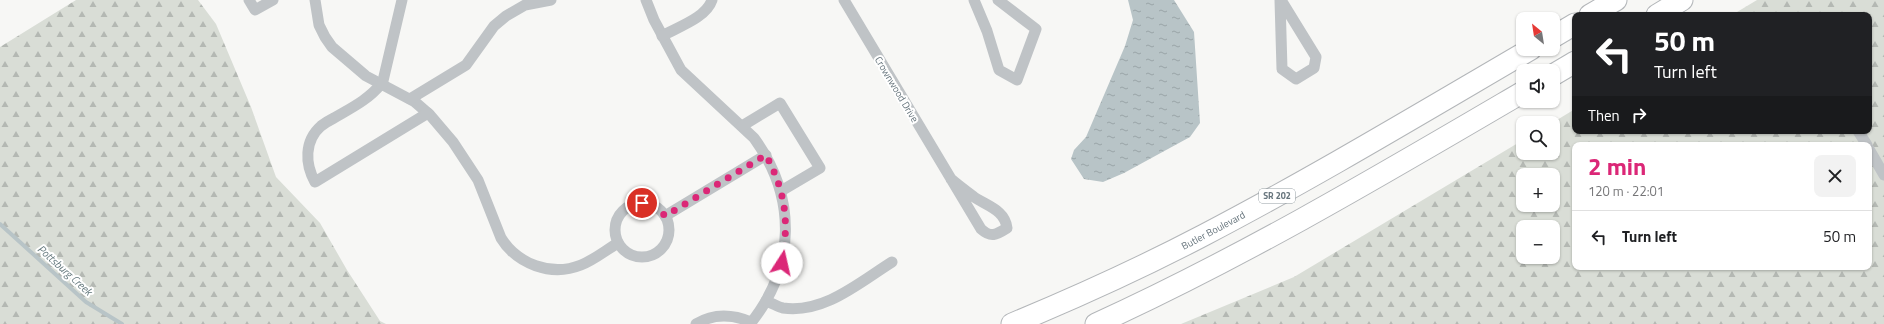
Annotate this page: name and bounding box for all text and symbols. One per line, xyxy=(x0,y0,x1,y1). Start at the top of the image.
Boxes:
north arrow xyxy=(1516,12,1560,56)
map controls xyxy=(1516,12,1560,264)
text: 50 m xyxy=(1654,19,1715,62)
icon: left xyxy=(1588,28,1640,80)
street label: Crownwood Drive xyxy=(871,53,922,125)
text: Turn left xyxy=(1654,58,1717,85)
button: sound xyxy=(1516,64,1560,108)
text: Then xyxy=(1588,104,1620,127)
icon: right xyxy=(1628,104,1650,126)
button: search xyxy=(1516,116,1560,160)
text: 2 min xyxy=(1588,148,1646,184)
button: close xyxy=(1814,155,1856,197)
button: + xyxy=(1516,168,1560,212)
text: 120 m · 22:01 xyxy=(1588,181,1664,201)
pin xyxy=(625,186,659,220)
road number: SR 202 xyxy=(1259,189,1295,203)
icon: arrive xyxy=(631,192,653,214)
street label: Butler Boulevard xyxy=(1179,207,1248,254)
button: − xyxy=(1516,220,1560,264)
text: Turn left xyxy=(1622,225,1677,248)
text: 50 m xyxy=(1823,225,1856,248)
icon: left xyxy=(1588,226,1610,248)
water label: Pottsburg Creek xyxy=(34,241,97,300)
position arrow xyxy=(761,242,803,284)

